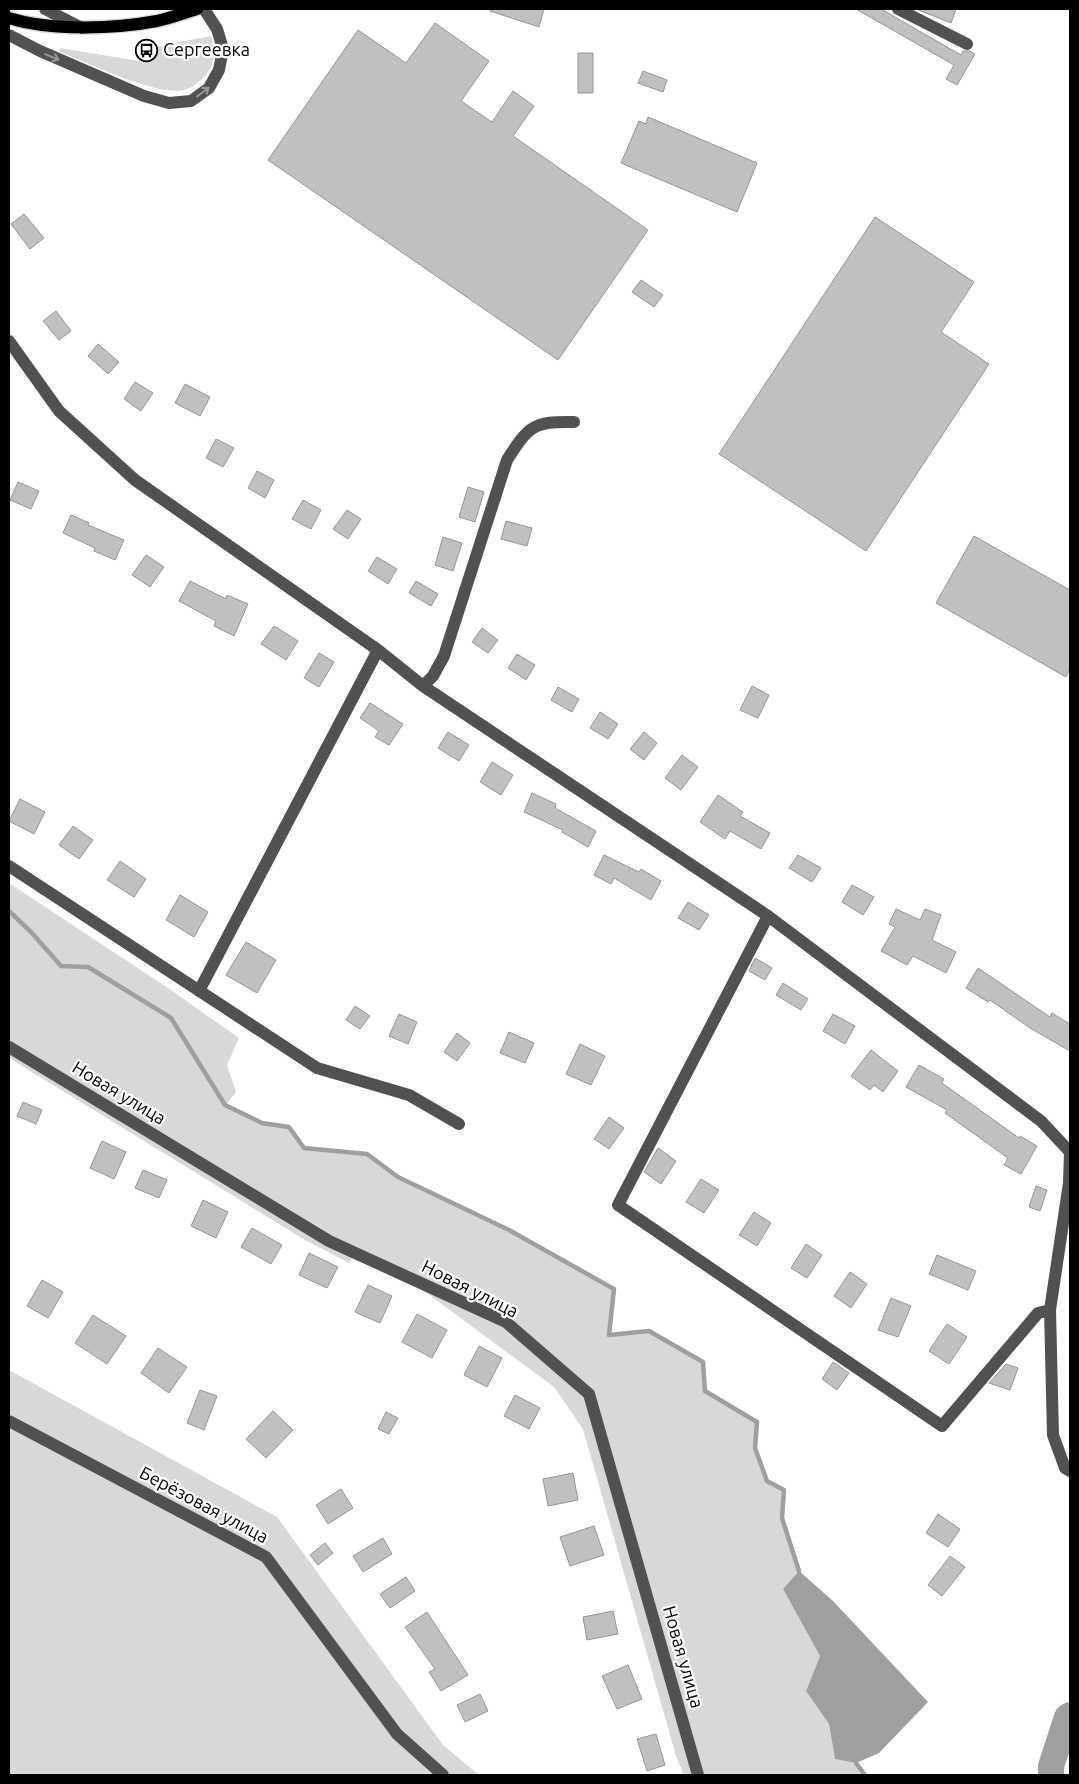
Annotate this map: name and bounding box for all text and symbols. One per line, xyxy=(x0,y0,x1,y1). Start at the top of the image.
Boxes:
bus stop icon: Сергеевка xyxy=(135,38,159,62)
place label: Сергеевка xyxy=(163,39,250,59)
one-way arrow xyxy=(44,52,59,62)
one-way arrow xyxy=(196,87,210,97)
street label: Новая улица xyxy=(69,1056,170,1128)
street label: Новая улица xyxy=(419,1255,522,1321)
street label: Берёзовая улица xyxy=(137,1462,272,1546)
street label: Новая улица xyxy=(660,1603,708,1710)

